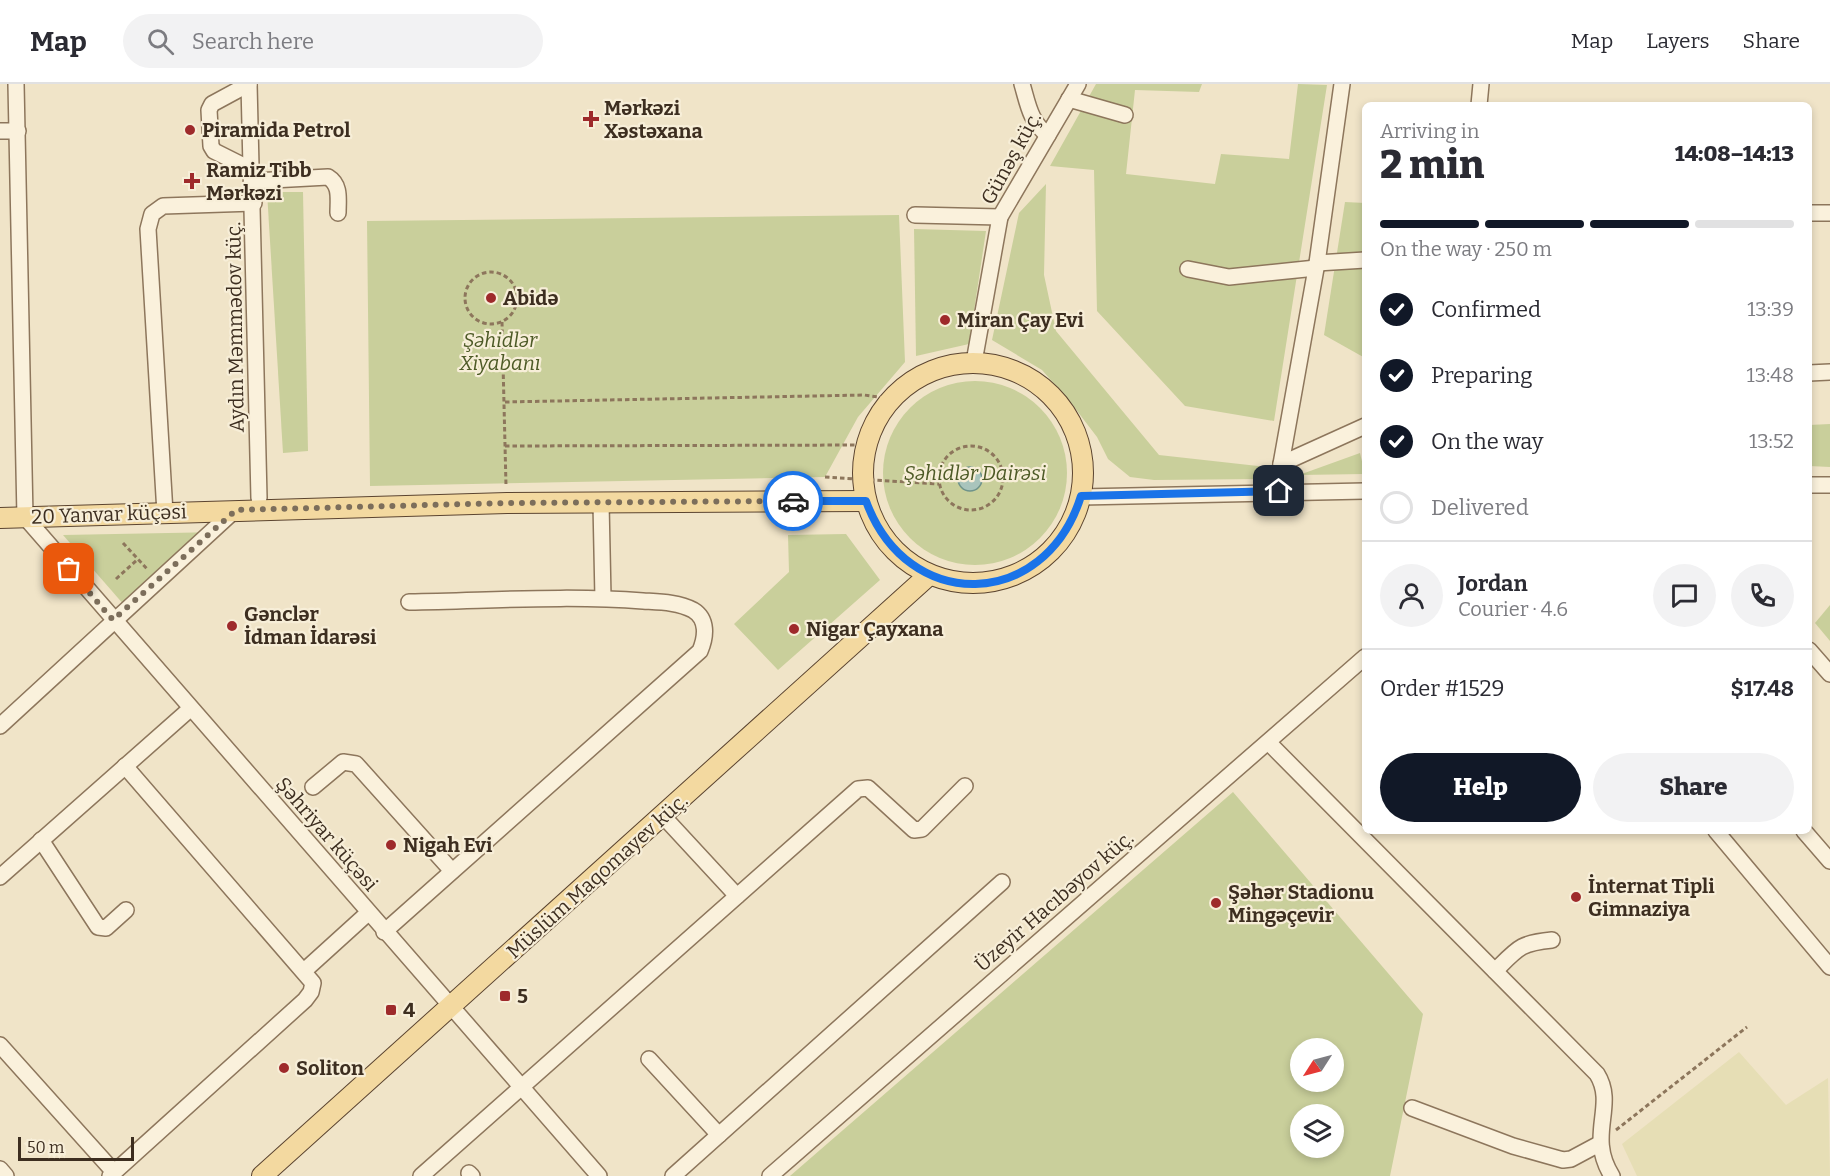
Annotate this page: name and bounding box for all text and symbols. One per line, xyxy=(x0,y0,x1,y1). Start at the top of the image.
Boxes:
search box xyxy=(123,14,543,68)
text: Map xyxy=(30,25,87,58)
icon: search xyxy=(144,25,177,58)
text: Search here xyxy=(192,28,314,55)
text: Map xyxy=(1571,28,1613,54)
text: Layers xyxy=(1646,28,1710,54)
text: Share xyxy=(1743,28,1800,54)
place label: Mərkəzi Xəstəxana xyxy=(604,96,703,143)
street label: Günəş küç. xyxy=(976,107,1046,209)
marker: Mərkəzi Xəstəxana xyxy=(582,110,600,128)
place label: Piramida Petrol xyxy=(202,118,350,142)
text: Arriving in xyxy=(1380,119,1479,143)
marker: Piramida Petrol xyxy=(183,123,197,137)
text: 14:08–14:13 xyxy=(1675,140,1794,167)
text: 2 min xyxy=(1380,142,1484,188)
place label: Ramiz Tibb Mərkəzi xyxy=(206,158,312,205)
marker: Ramiz Tibb Mərkəzi xyxy=(183,172,201,190)
street label: Aydın Məmmədov küç. xyxy=(221,221,249,433)
text: On the way · 250 m xyxy=(1380,237,1552,261)
place label: Abidə xyxy=(503,286,558,310)
marker: Abidə xyxy=(484,291,498,305)
icon: check xyxy=(1380,293,1413,326)
text: Confirmed xyxy=(1431,296,1541,323)
text: 13:39 xyxy=(1747,297,1794,321)
place label: Miran Çay Evi xyxy=(957,308,1084,332)
marker: Miran Çay Evi xyxy=(938,313,952,327)
park label: Şəhidlər Xiyabanı xyxy=(458,328,541,375)
icon: check xyxy=(1380,359,1413,392)
text: Preparing xyxy=(1431,362,1533,389)
text: 13:48 xyxy=(1747,363,1794,387)
icon: check xyxy=(1380,425,1413,458)
text: On the way xyxy=(1431,428,1543,455)
text: 13:52 xyxy=(1749,429,1794,453)
park label: Şəhidlər Dairəsi xyxy=(904,461,1047,485)
pin xyxy=(1253,465,1304,516)
courier xyxy=(763,471,823,531)
icon: home xyxy=(1262,474,1295,507)
icon: car xyxy=(777,485,810,518)
text: Delivered xyxy=(1431,494,1529,521)
street label: 20 Yanvar küçəsi xyxy=(31,499,187,529)
pin xyxy=(43,543,94,594)
icon: bag xyxy=(52,552,85,585)
button: person xyxy=(1380,564,1443,627)
button: chat xyxy=(1653,564,1716,627)
button: phone xyxy=(1731,564,1794,627)
text: Jordan xyxy=(1458,570,1528,597)
text: Courier · 4.6 xyxy=(1458,597,1568,621)
place label: Gənclər İdman İdarəsi xyxy=(244,602,377,649)
place label: Nigar Çayxana xyxy=(806,617,943,641)
marker: Gənclər İdman İdarəsi xyxy=(225,619,239,633)
marker: Nigar Çayxana xyxy=(787,622,801,636)
text: Order #1529 xyxy=(1380,675,1504,702)
text: $17.48 xyxy=(1730,675,1794,702)
button: Help xyxy=(1380,753,1581,822)
button: Share xyxy=(1593,753,1794,822)
street label: Şəhriyar küçəsi xyxy=(271,772,383,896)
street label: Müslüm Maqomayev küç. xyxy=(502,788,692,964)
street label: Üzeyir Hacıbəyov küç. xyxy=(970,826,1138,976)
place label: Nigah Evi xyxy=(403,833,493,857)
marker: Nigah Evi xyxy=(384,838,398,852)
place label: İnternat Tipli Gimnaziya xyxy=(1588,874,1715,921)
place label: Şəhər Stadionu Mingəçevir xyxy=(1228,880,1374,927)
marker: İnternat Tipli Gimnaziya xyxy=(1569,890,1583,904)
marker: Şəhər Stadionu Mingəçevir xyxy=(1209,896,1223,910)
place label: 5 xyxy=(517,984,528,1008)
marker: 5 xyxy=(498,989,512,1003)
place label: 4 xyxy=(403,998,415,1022)
marker: 4 xyxy=(384,1003,398,1017)
north arrow xyxy=(1290,1038,1344,1092)
map controls xyxy=(1290,1038,1344,1158)
place label: Soliton xyxy=(296,1056,364,1080)
marker: Soliton xyxy=(277,1061,291,1075)
button: layers xyxy=(1290,1104,1344,1158)
scale bar xyxy=(18,1134,134,1162)
text: 50 m xyxy=(27,1138,64,1157)

